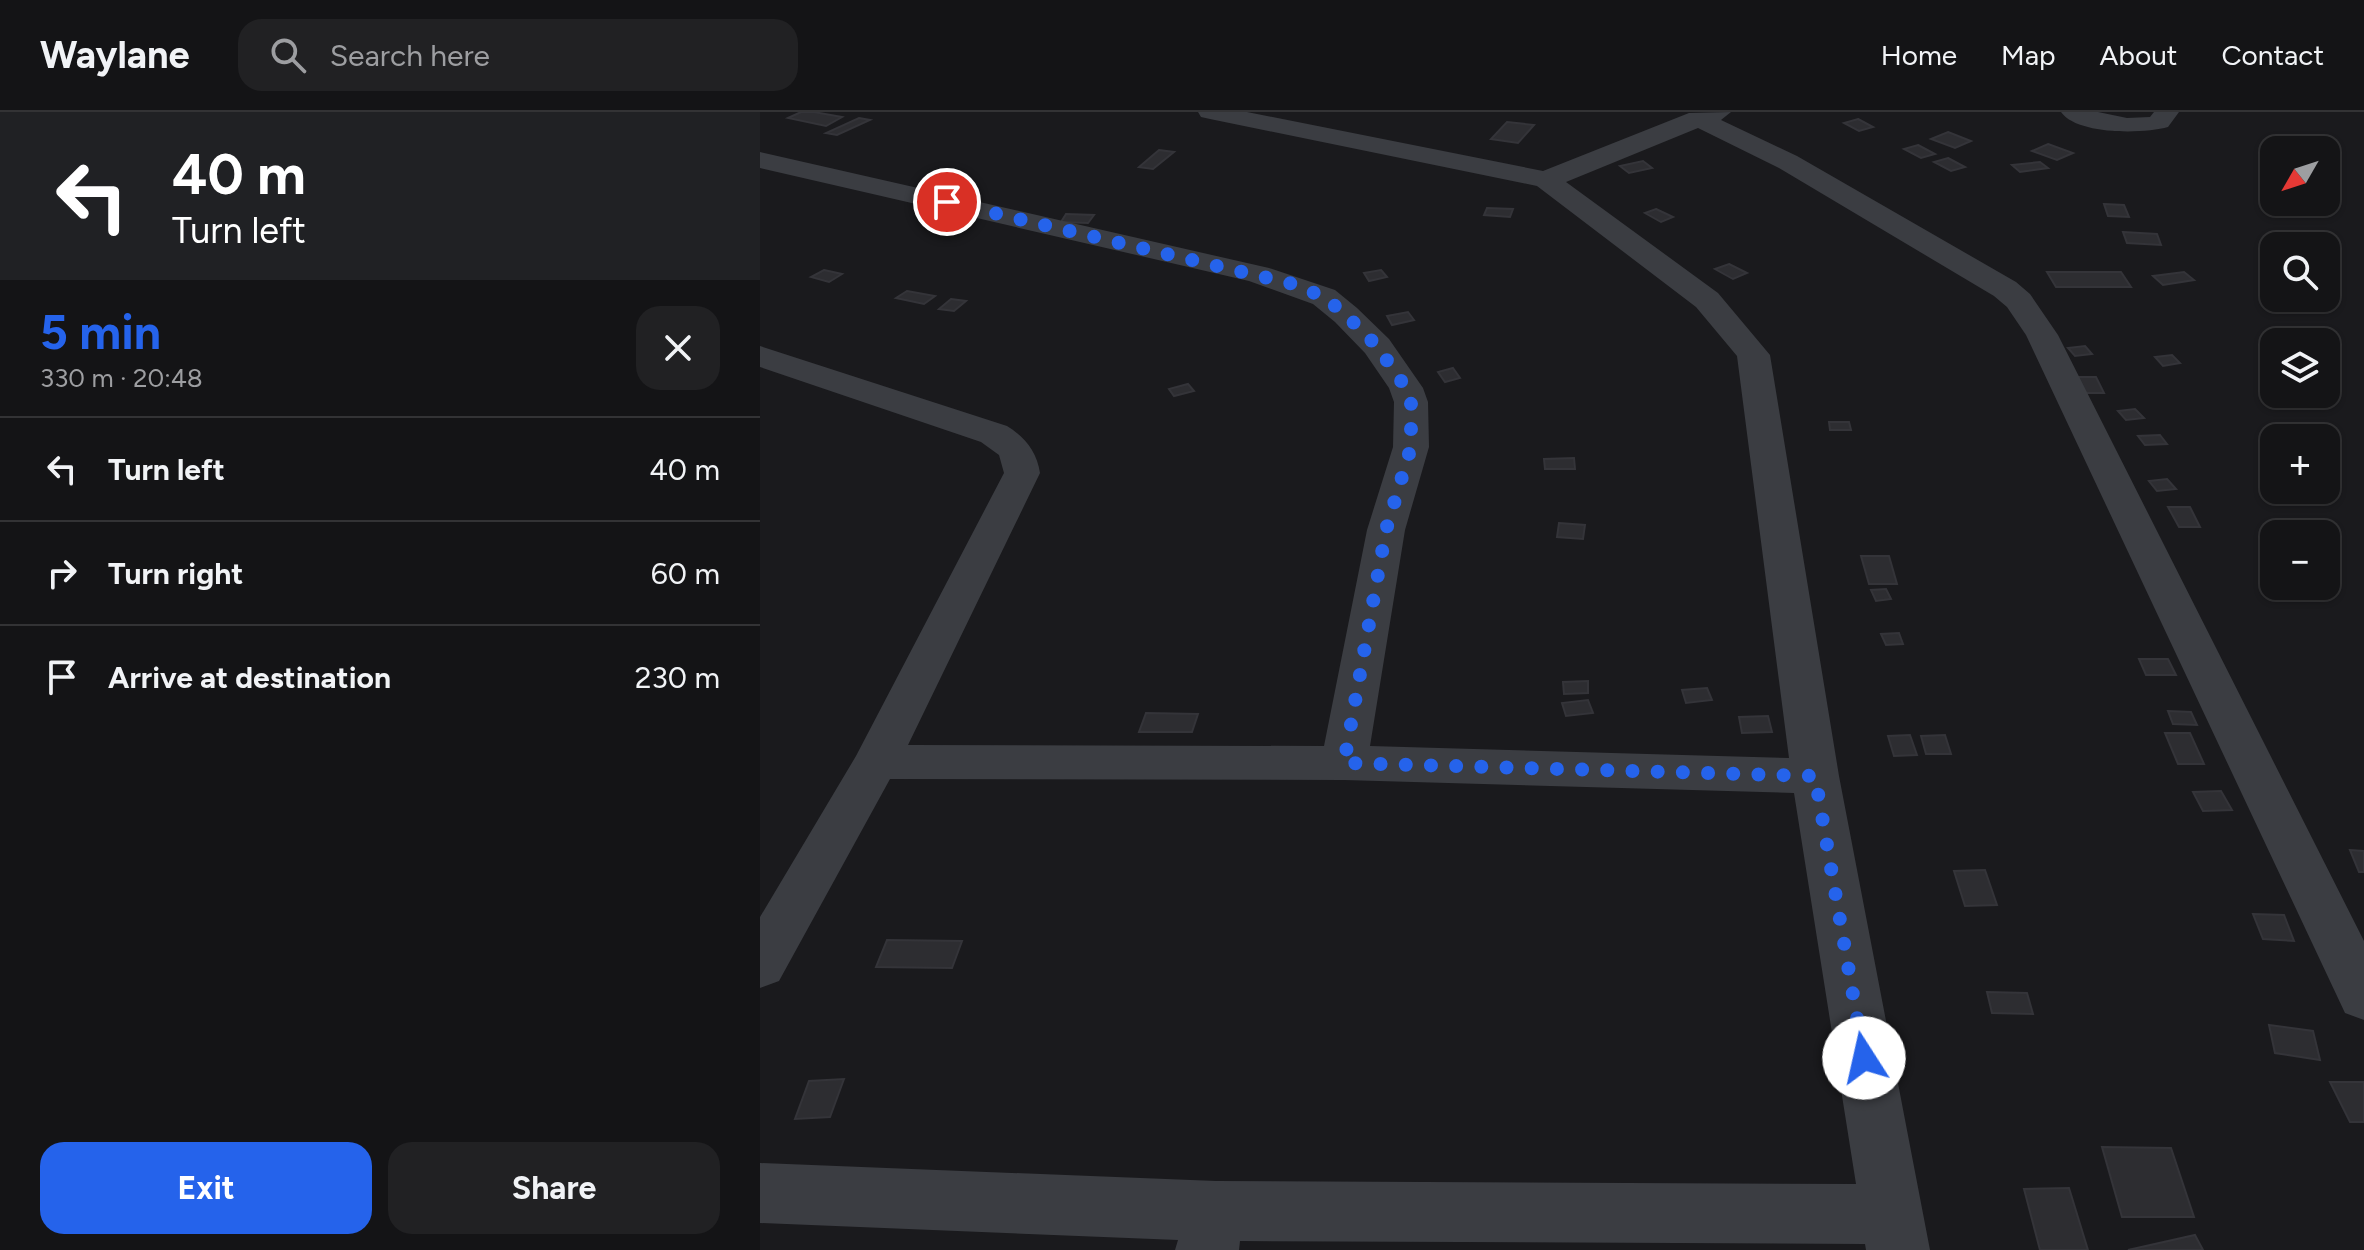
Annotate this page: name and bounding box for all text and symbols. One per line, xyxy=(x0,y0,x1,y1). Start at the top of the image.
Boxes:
search box xyxy=(238,19,798,91)
text: Waylane xyxy=(40,32,190,78)
icon: search xyxy=(266,33,310,77)
text: Search here xyxy=(330,37,490,74)
text: Home xyxy=(1881,38,1957,72)
text: Map xyxy=(2001,38,2056,72)
text: About xyxy=(2100,38,2177,72)
text: Contact xyxy=(2221,38,2324,72)
north arrow xyxy=(2260,136,2340,216)
map controls xyxy=(2260,136,2340,600)
text: 40 m xyxy=(172,141,306,208)
icon: left xyxy=(40,144,144,248)
pin xyxy=(913,168,981,236)
icon: arrive xyxy=(925,180,969,224)
text: Turn left xyxy=(172,209,306,252)
button: search xyxy=(2260,232,2340,312)
text: 5 min xyxy=(40,303,161,361)
button: close xyxy=(636,306,720,390)
button: layers xyxy=(2260,328,2340,408)
text: 330 m · 20:48 xyxy=(40,362,203,394)
button: + xyxy=(2260,424,2340,504)
icon: left xyxy=(40,447,84,491)
text: Turn left xyxy=(108,451,225,488)
text: 40 m xyxy=(649,451,720,488)
button: − xyxy=(2260,520,2340,600)
icon: right xyxy=(40,551,84,595)
text: Turn right xyxy=(108,555,243,592)
text: 60 m xyxy=(651,555,720,592)
icon: arrive xyxy=(40,655,84,699)
text: Arrive at destination xyxy=(108,659,391,696)
text: 230 m xyxy=(635,659,720,696)
position arrow xyxy=(1822,1016,1906,1100)
button: Exit xyxy=(40,1142,372,1234)
button: Share xyxy=(388,1142,720,1234)

